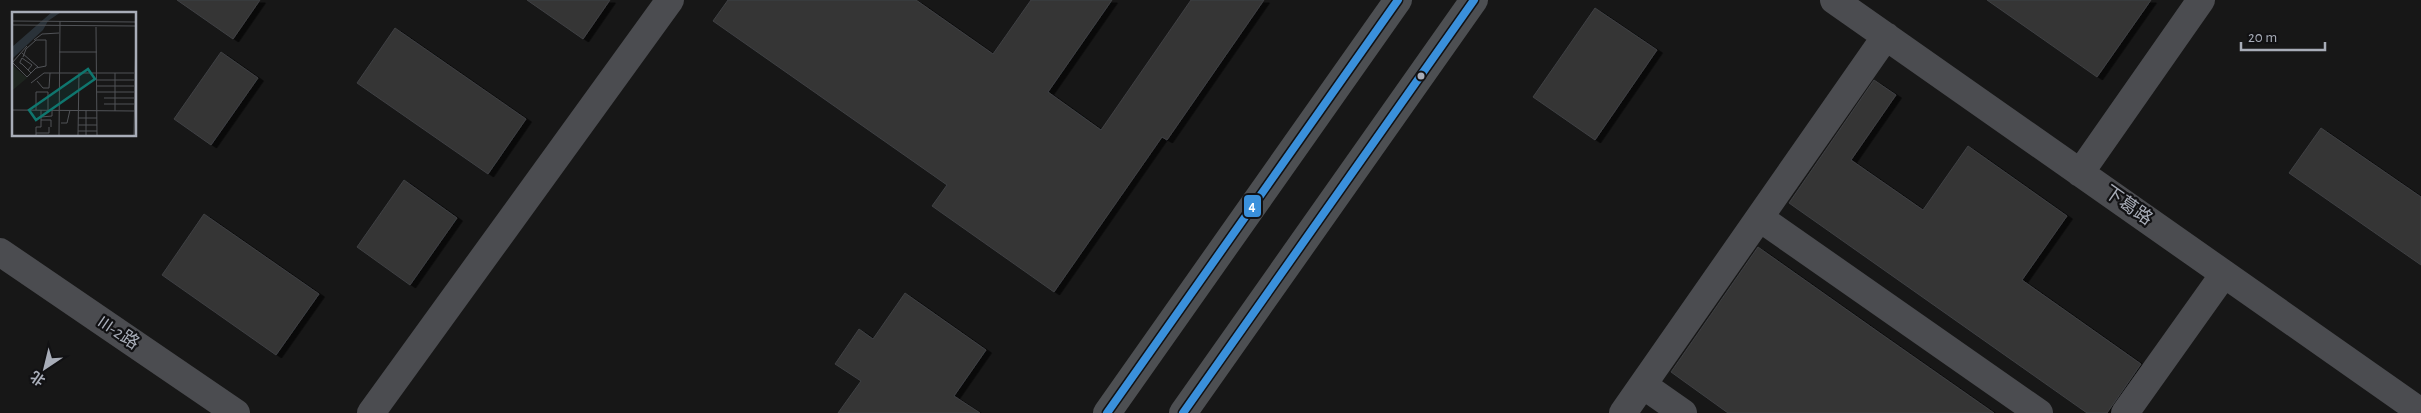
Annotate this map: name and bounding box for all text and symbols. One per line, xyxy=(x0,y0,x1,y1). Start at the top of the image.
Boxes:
inset map xyxy=(12,12,136,136)
scale bar xyxy=(2241,20,2325,52)
text: 20 m xyxy=(2248,30,2277,45)
unlabelled marker xyxy=(1416,71,1426,81)
street label: 下葛路 xyxy=(2101,182,2156,229)
line badge: 4 xyxy=(1243,194,1262,218)
text: 4 xyxy=(1248,200,1256,214)
street label: III-2路 xyxy=(94,311,143,353)
north arrow xyxy=(20,343,70,393)
text: 北 xyxy=(28,368,48,388)

